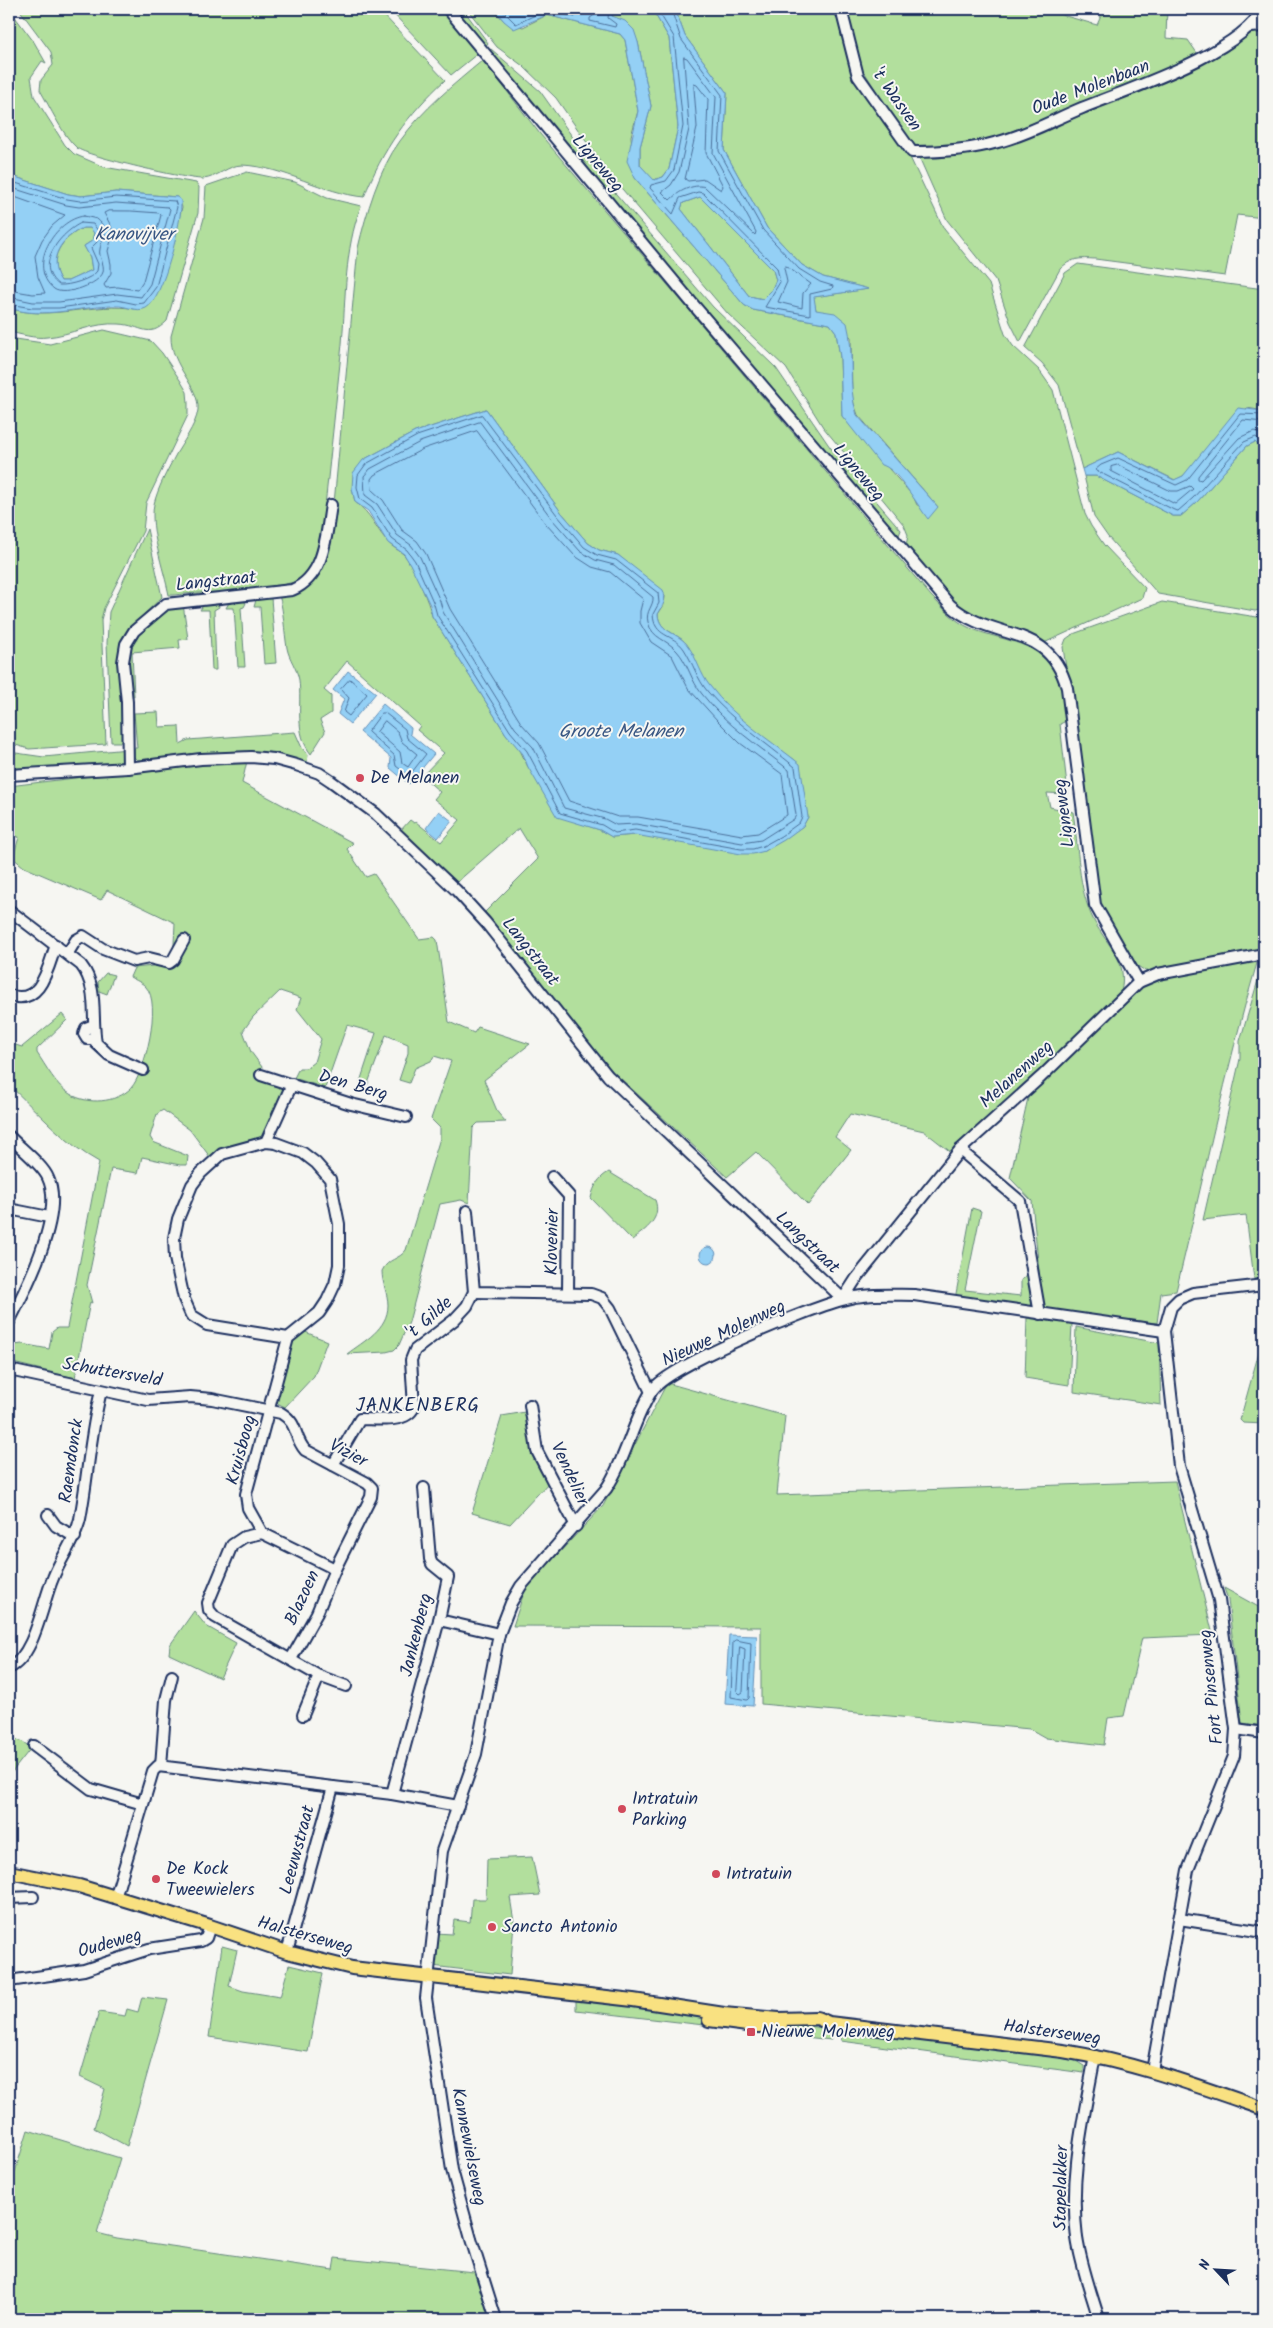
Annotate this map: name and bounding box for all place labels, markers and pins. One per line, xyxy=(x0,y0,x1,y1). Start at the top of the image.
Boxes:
place label: De Melanen xyxy=(370,764,459,793)
marker: De Melanen xyxy=(354,772,366,784)
place label: Intratuin Parking xyxy=(632,1785,698,1835)
marker: Intratuin Parking xyxy=(616,1803,628,1815)
place label: De Kock Tweewielers xyxy=(166,1855,255,1905)
place label: Intratuin xyxy=(726,1860,792,1889)
marker: Intratuin xyxy=(710,1868,722,1880)
marker: De Kock Tweewielers xyxy=(150,1873,162,1885)
place label: Sancto Antonio xyxy=(502,1913,618,1942)
marker: Sancto Antonio xyxy=(486,1921,498,1933)
place label: Nieuwe Molenweg xyxy=(761,2018,895,2047)
marker: Nieuwe Molenweg xyxy=(745,2026,757,2038)

